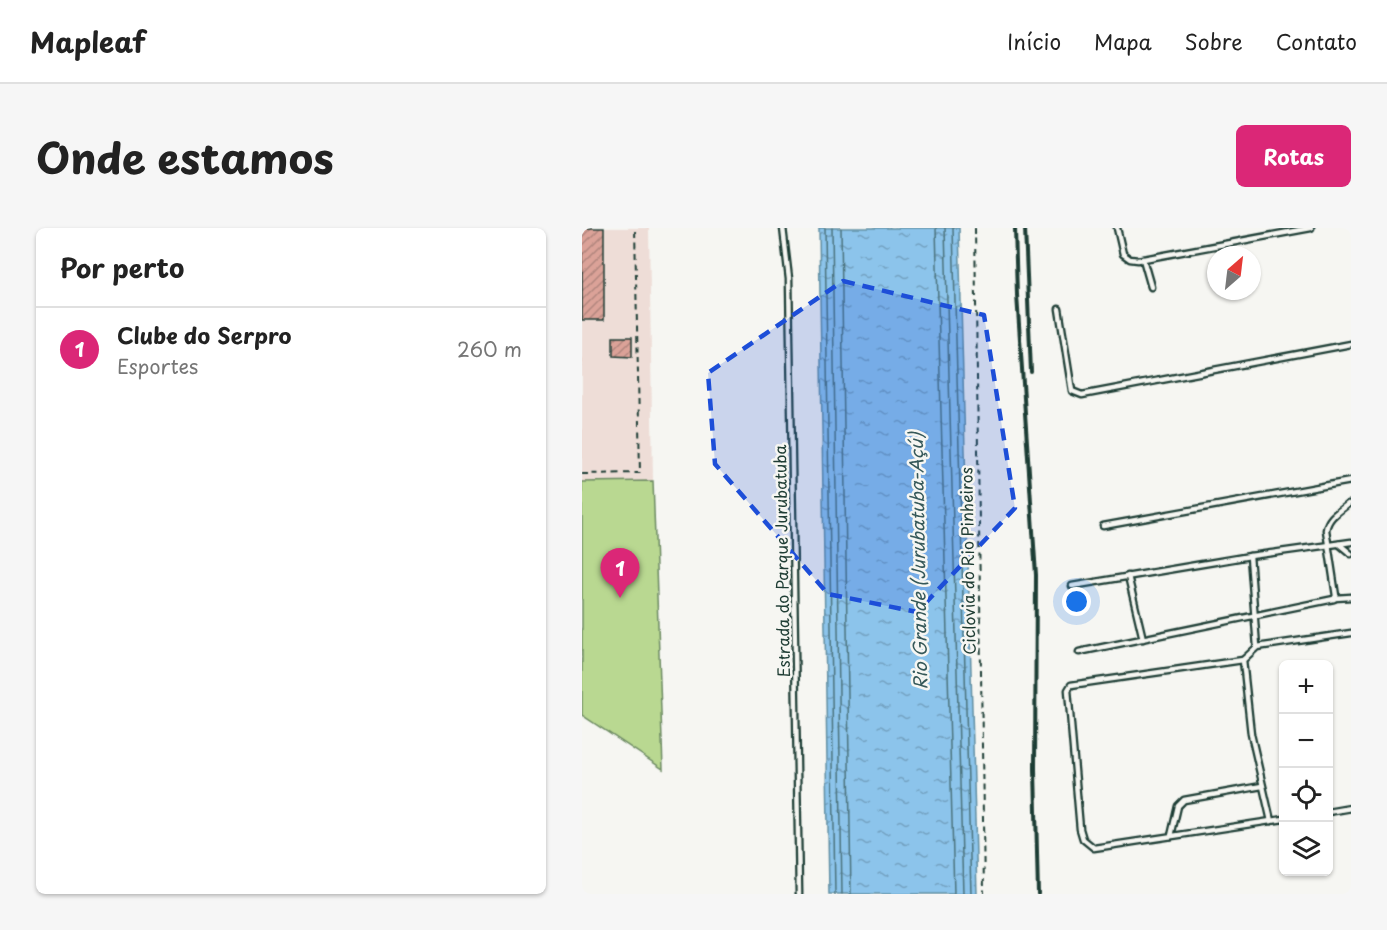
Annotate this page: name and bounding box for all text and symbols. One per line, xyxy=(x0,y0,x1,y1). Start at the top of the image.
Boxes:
text: Mapleaf xyxy=(30,20,146,63)
text: Início xyxy=(1007,25,1061,57)
text: Mapa xyxy=(1094,25,1152,57)
text: Sobre xyxy=(1185,25,1243,57)
text: Contato xyxy=(1276,25,1357,57)
text: Onde estamos xyxy=(36,125,334,188)
button: Rotas xyxy=(1236,125,1351,187)
north arrow xyxy=(1207,246,1261,300)
text: Por perto xyxy=(60,248,184,287)
text: Clube do Serpro xyxy=(117,318,291,351)
text: 1 xyxy=(75,334,84,364)
text: 260 m xyxy=(457,334,522,364)
text: Esportes xyxy=(117,351,198,381)
water label: Rio Grande (Jurubatuba-Açú) xyxy=(902,431,933,690)
street label: Estrada do Parque Jurubatuba xyxy=(767,444,795,678)
street label: Ciclovia do Rio Pinheiros xyxy=(953,467,981,655)
pin: 1 xyxy=(600,548,639,598)
your location xyxy=(1062,587,1091,616)
map controls xyxy=(1279,660,1333,876)
button: + xyxy=(1279,660,1333,714)
button: − xyxy=(1279,714,1333,768)
button: locate xyxy=(1279,768,1333,822)
button: layers xyxy=(1279,822,1333,876)

